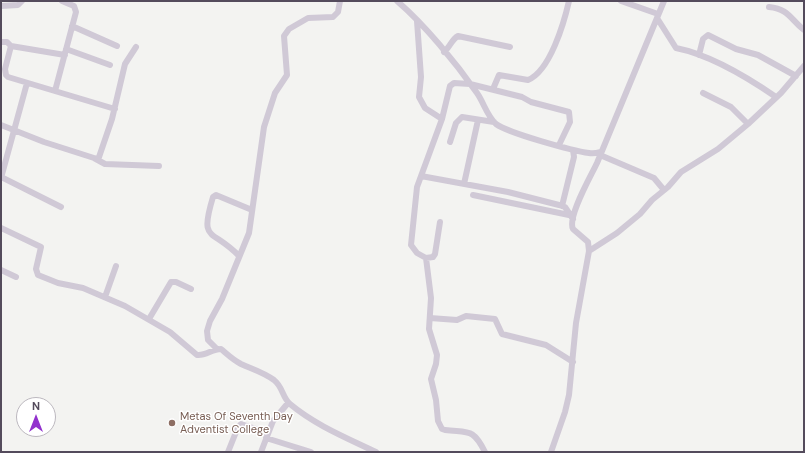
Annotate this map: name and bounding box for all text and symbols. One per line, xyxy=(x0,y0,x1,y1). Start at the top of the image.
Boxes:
north arrow xyxy=(16,397,56,437)
text: N xyxy=(32,399,40,413)
place label: Metas Of Seventh Day Adventist College xyxy=(180,410,293,436)
marker: Metas Of Seventh Day Adventist College xyxy=(167,418,177,428)

